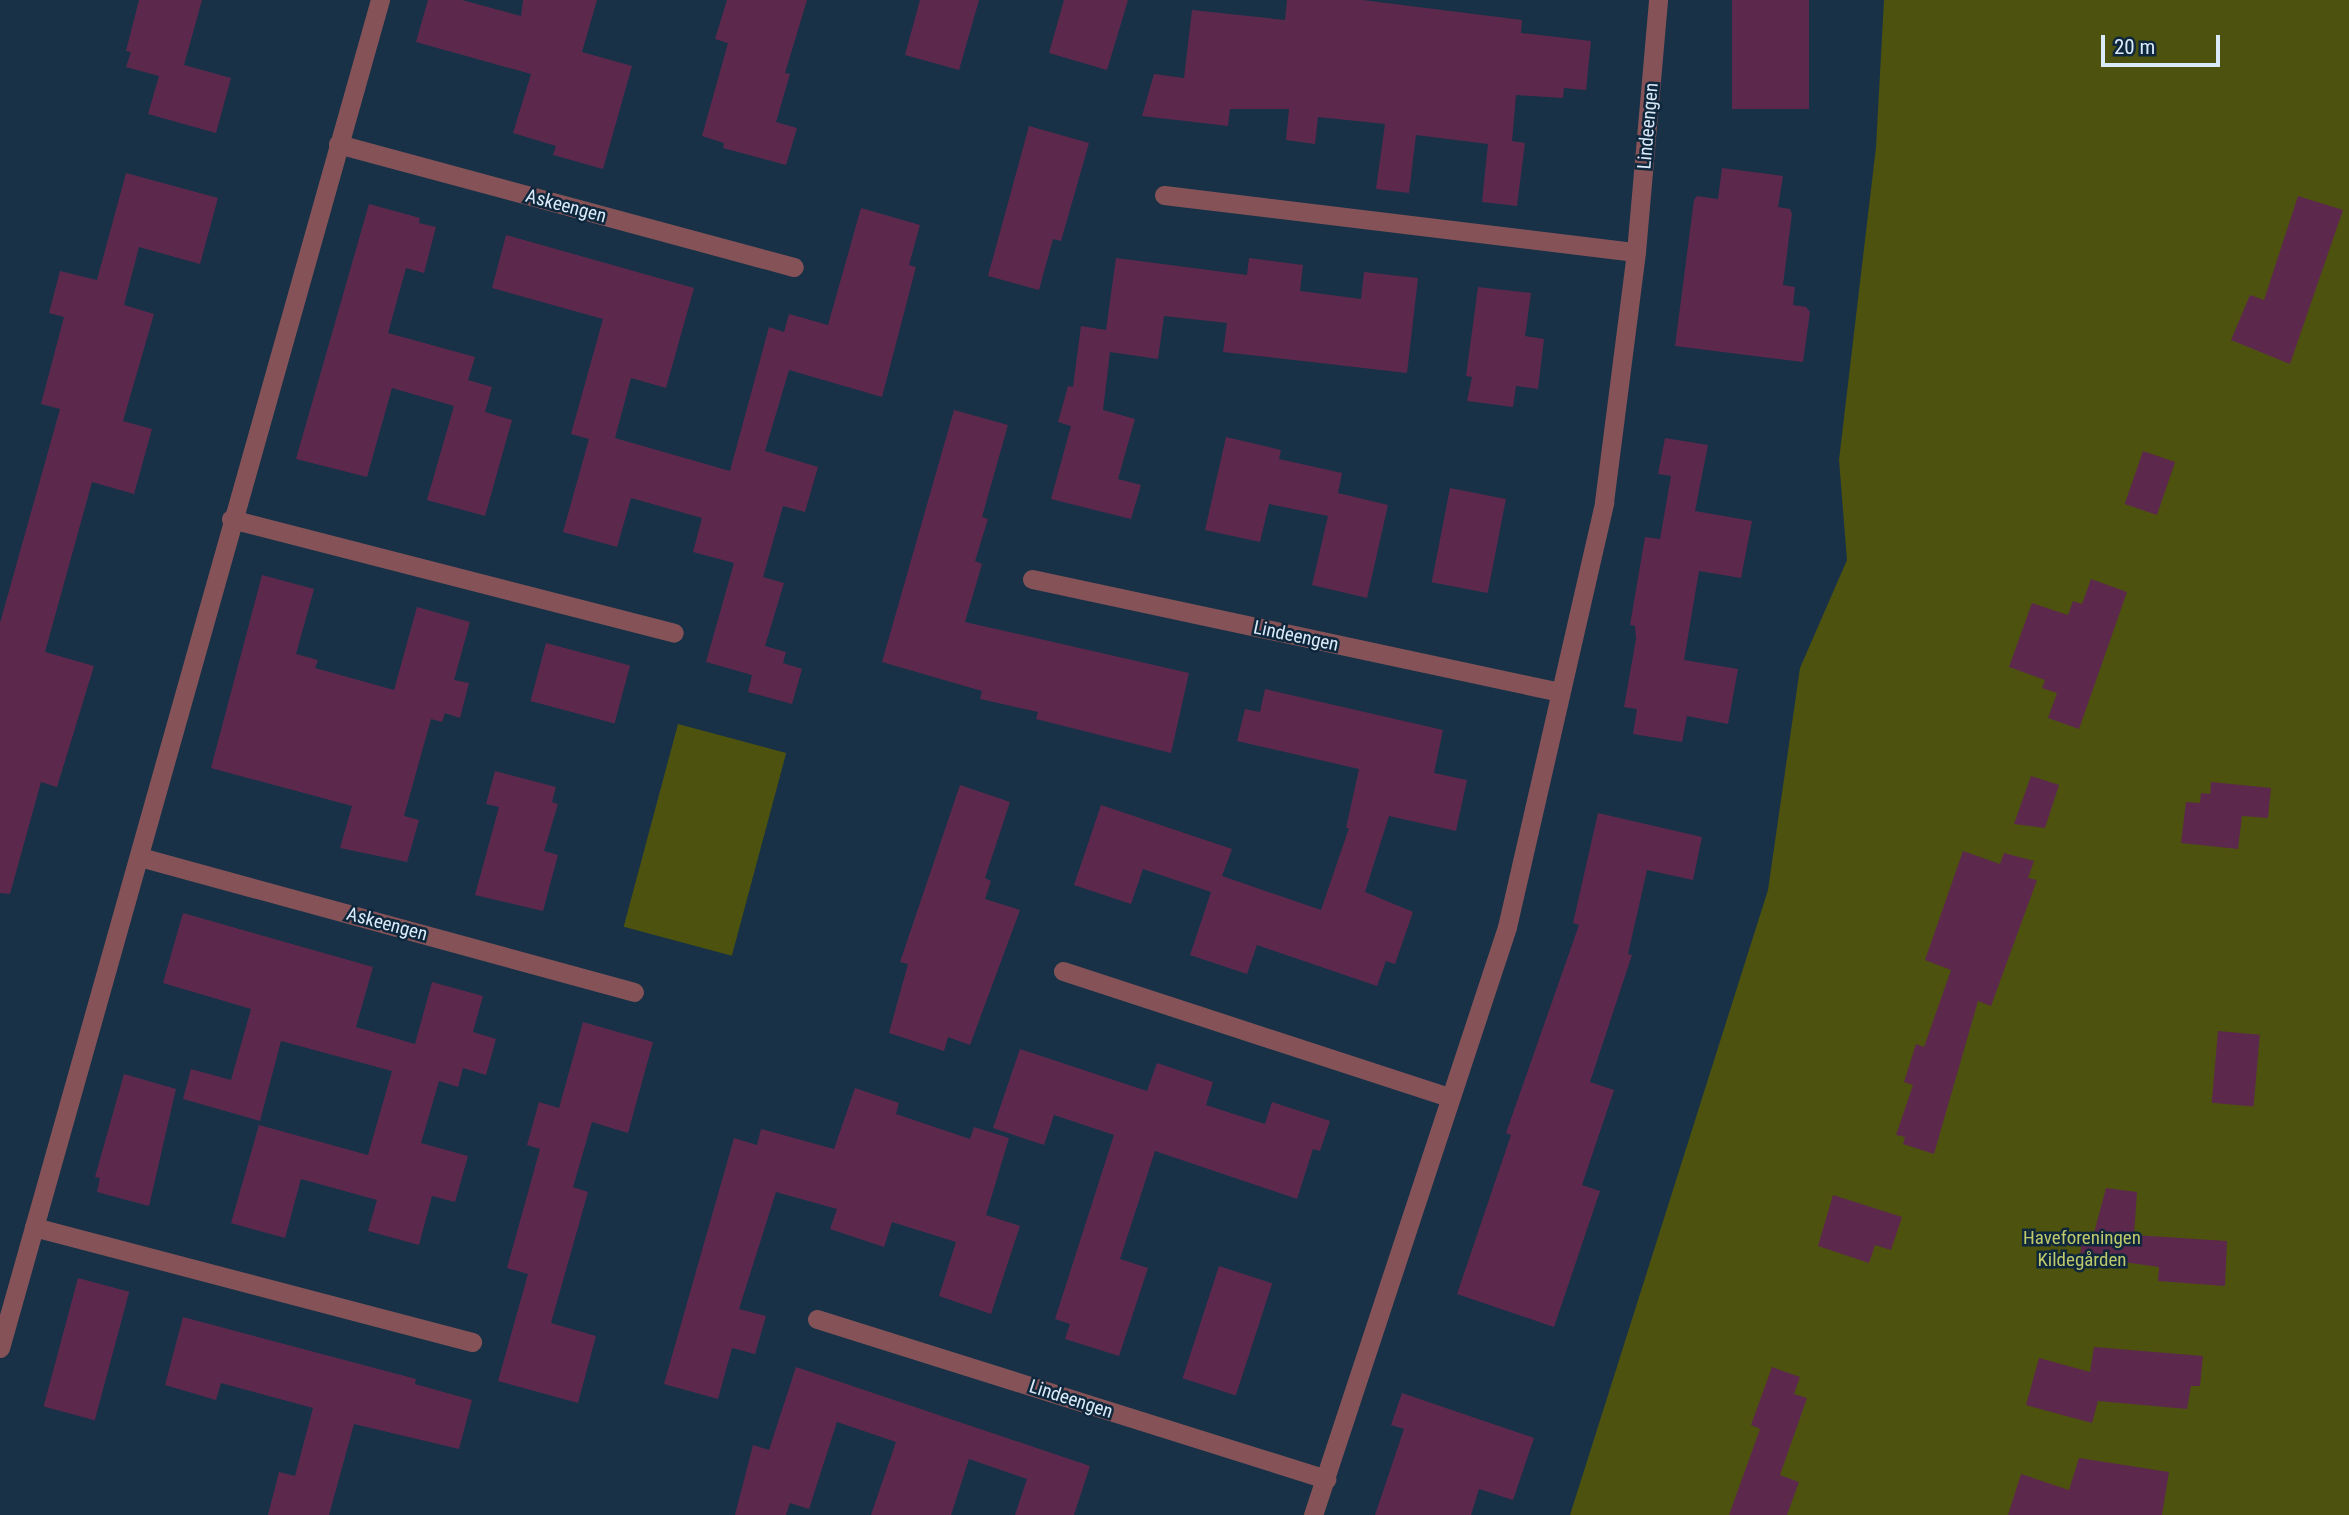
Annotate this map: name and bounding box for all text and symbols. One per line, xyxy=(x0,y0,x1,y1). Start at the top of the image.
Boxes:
scale bar xyxy=(2104,21,2223,65)
text: 20 m xyxy=(2114,35,2155,59)
street label: Lindeengen xyxy=(1633,82,1663,170)
street label: Askeengen xyxy=(523,184,609,228)
street label: Lindeengen xyxy=(1251,616,1341,656)
street label: Askeengen xyxy=(344,902,430,946)
park label: Haveforeningen Kildegården xyxy=(2023,1227,2141,1271)
street label: Lindeengen xyxy=(1026,1375,1116,1423)

